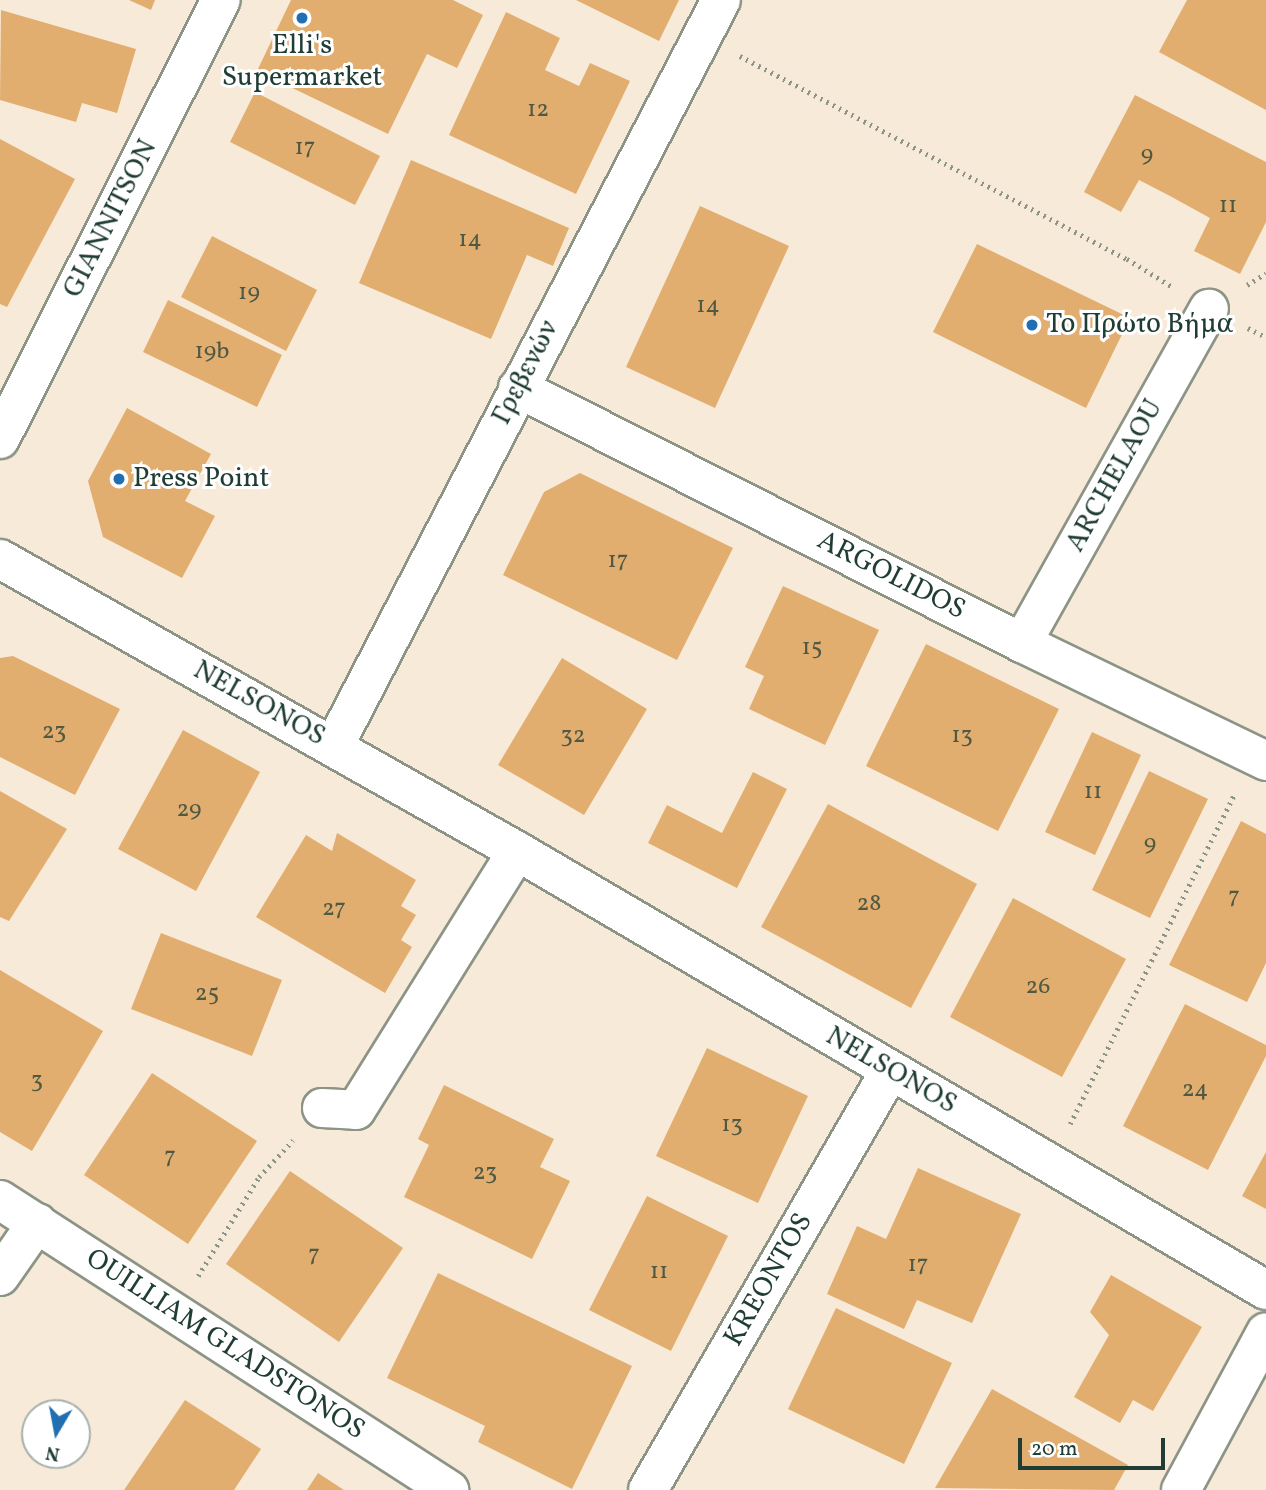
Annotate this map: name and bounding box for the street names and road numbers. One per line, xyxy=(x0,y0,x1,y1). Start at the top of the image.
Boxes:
street label: GIANNITSON xyxy=(57,134,165,304)
street label: Γρεβενών xyxy=(486,315,566,431)
street label: ARCHELAOU xyxy=(1059,394,1171,558)
street label: ARGOLIDOS xyxy=(811,524,971,628)
street label: NELSONOS xyxy=(187,654,331,754)
street label: NELSONOS xyxy=(819,1020,963,1122)
street label: KREONTOS xyxy=(717,1207,821,1353)
street label: OUILLIAM GLADSTONOS xyxy=(79,1242,371,1448)

